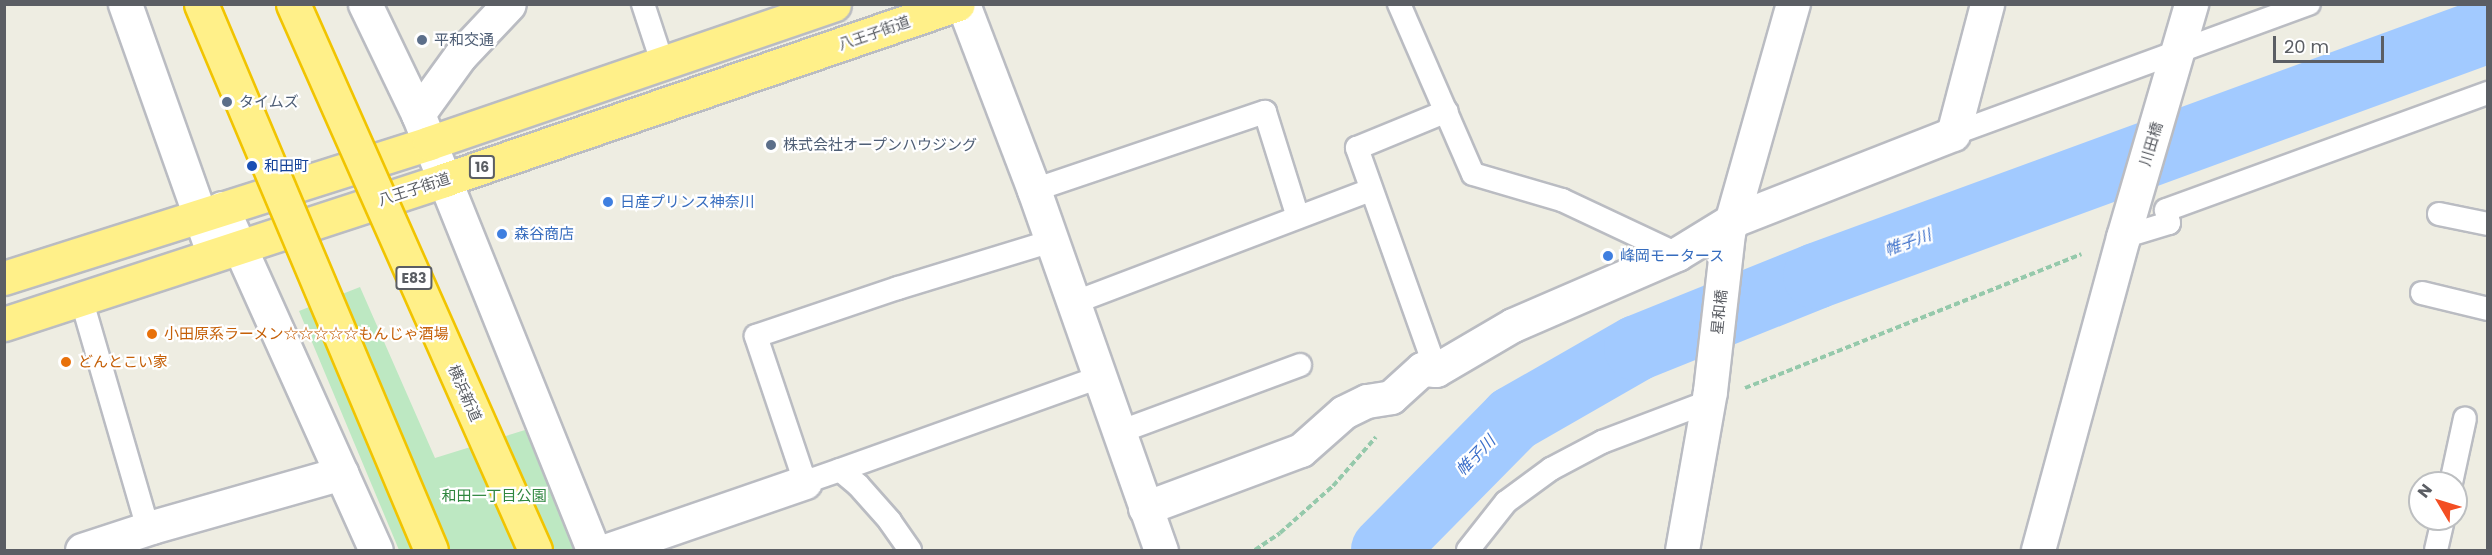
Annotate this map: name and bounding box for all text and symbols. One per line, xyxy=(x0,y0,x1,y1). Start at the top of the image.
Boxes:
street label: 八王子街道 xyxy=(836,12,912,54)
scale bar xyxy=(2276,24,2387,62)
place label: 平和交通 xyxy=(434,31,494,49)
marker: 平和交通 xyxy=(415,33,429,47)
text: 20 m xyxy=(2284,34,2329,59)
place label: タイムズ xyxy=(239,93,299,111)
marker: タイムズ xyxy=(220,95,234,109)
street label: 川田橋 xyxy=(2136,120,2166,168)
place label: 株式会社オープンハウジング xyxy=(783,136,978,154)
marker: 株式会社オープンハウジング xyxy=(764,138,778,152)
road number: 16 xyxy=(468,156,496,178)
place label: 和田町 xyxy=(264,157,309,175)
marker: 和田町 xyxy=(245,159,259,173)
street label: 八王子街道 xyxy=(376,169,452,209)
place label: 日産プリンス神奈川 xyxy=(620,193,755,211)
marker: 日産プリンス神奈川 xyxy=(601,195,615,209)
place label: 森谷商店 xyxy=(514,225,574,243)
water label: 帷子川 xyxy=(1882,226,1934,260)
marker: 森谷商店 xyxy=(495,227,509,241)
place label: 峰岡モータース xyxy=(1620,247,1725,265)
marker: 峰岡モータース xyxy=(1601,249,1615,263)
road number: E83 xyxy=(394,267,434,289)
street label: 星和橋 xyxy=(1708,289,1730,335)
place label: 小田原系ラーメン☆☆☆☆☆もんじゃ酒場 xyxy=(164,325,449,343)
marker: 小田原系ラーメン☆☆☆☆☆もんじゃ酒場 xyxy=(145,327,159,341)
place label: どんとこい家 xyxy=(78,353,168,371)
marker: どんとこい家 xyxy=(59,355,73,369)
street label: 横浜新道 xyxy=(445,362,485,424)
water label: 帷子川 xyxy=(1452,432,1500,480)
north arrow xyxy=(2408,471,2468,531)
text: N xyxy=(2412,479,2438,503)
park label: 和田一丁目公園 xyxy=(442,487,546,505)

